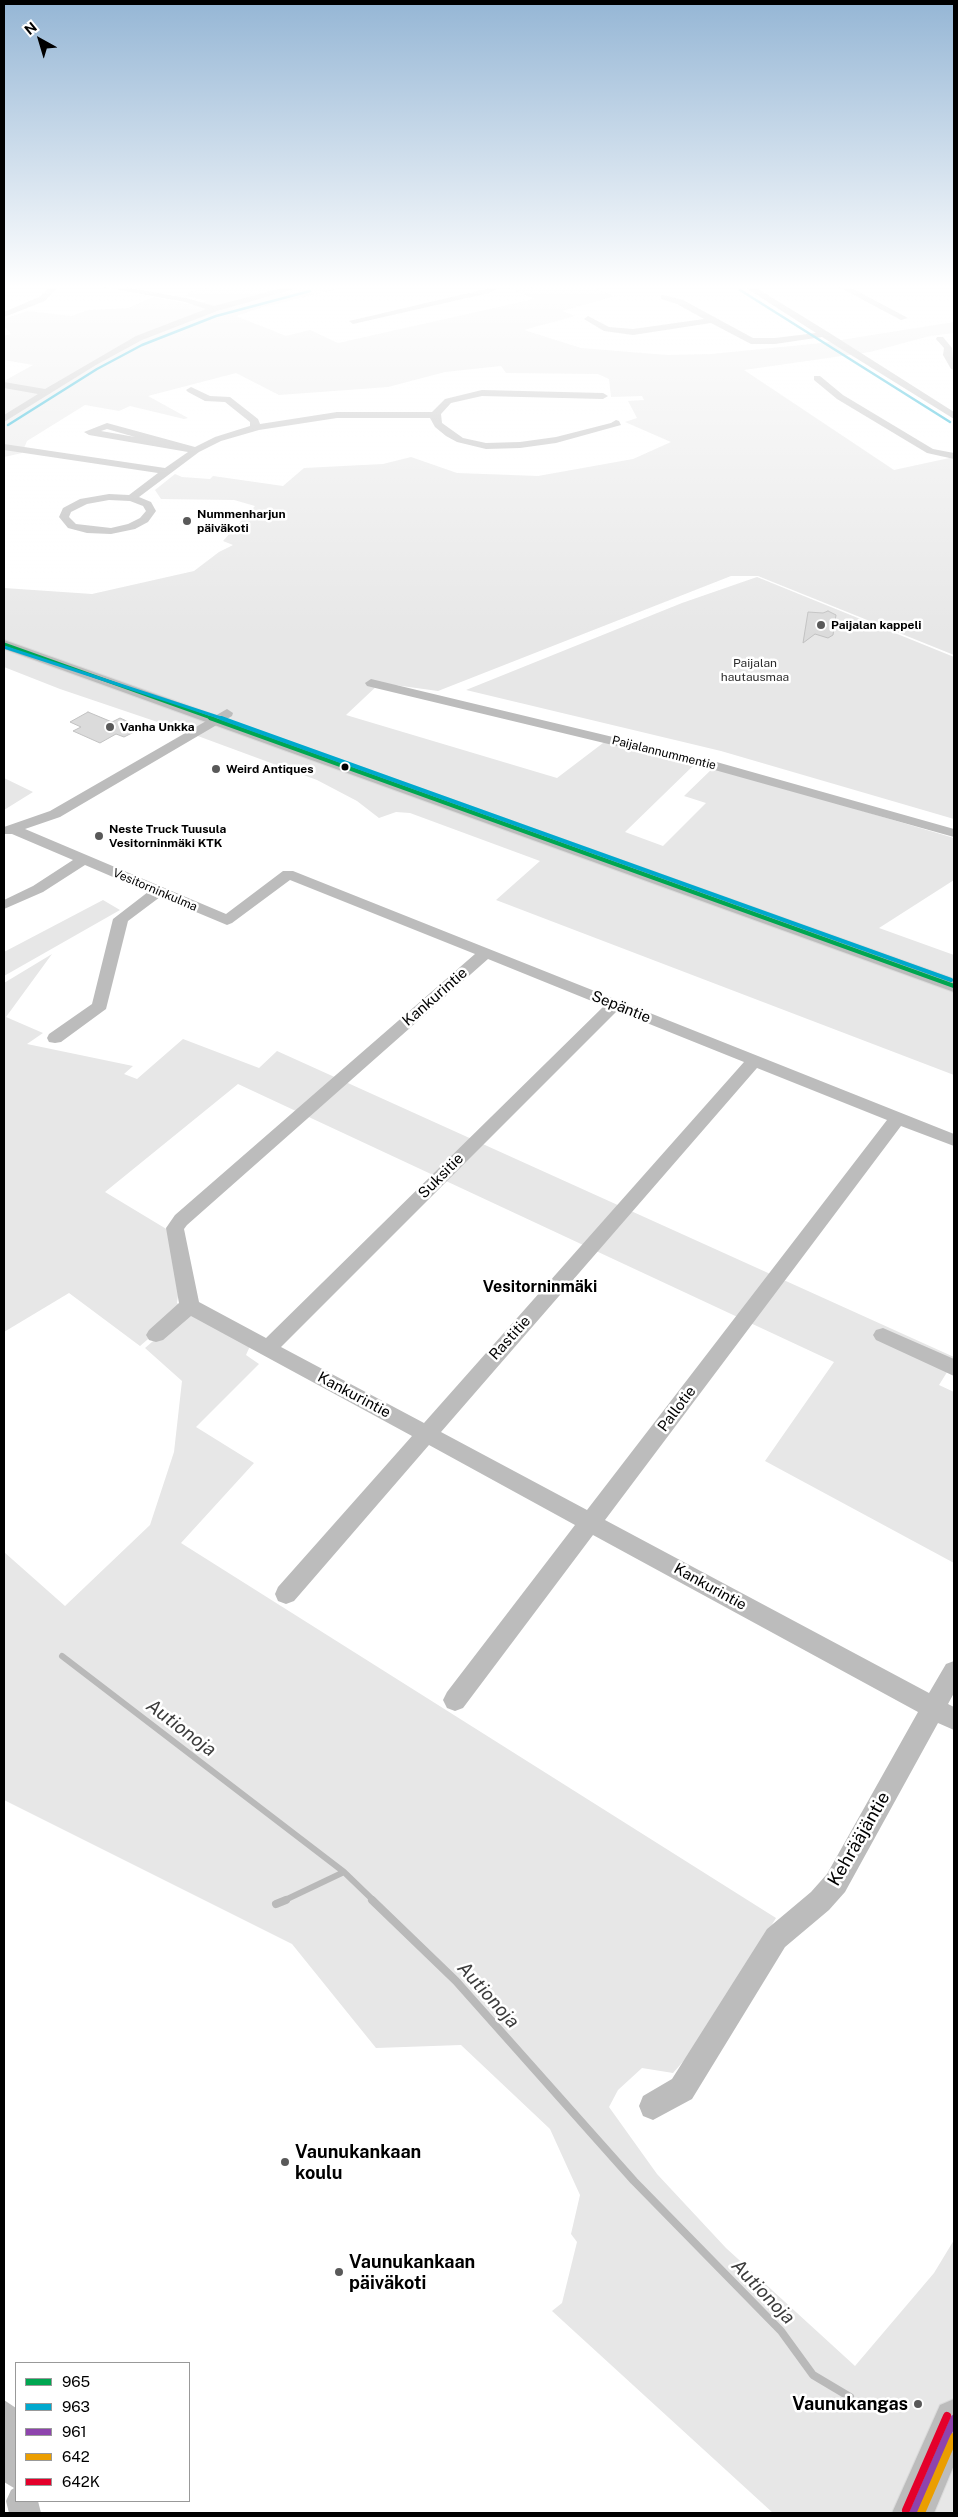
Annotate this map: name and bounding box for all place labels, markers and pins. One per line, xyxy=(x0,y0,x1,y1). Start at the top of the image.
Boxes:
place label: Nummenharjun päiväkoti xyxy=(197,507,286,535)
marker: Nummenharjun päiväkoti xyxy=(181,515,193,527)
place label: Paijalan kappeli xyxy=(831,618,922,632)
marker: Paijalan kappeli xyxy=(815,619,827,631)
place label: Vanha Unkka xyxy=(120,720,195,734)
marker: Vanha Unkka xyxy=(104,721,116,733)
place label: Weird Antiques xyxy=(226,762,314,776)
unlabelled marker xyxy=(340,762,350,772)
marker: Weird Antiques xyxy=(210,763,222,775)
place label: Neste Truck Tuusula Vesitorninmäki KTK xyxy=(109,822,226,850)
marker: Neste Truck Tuusula Vesitorninmäki KTK xyxy=(93,830,105,842)
place label: Vaunukankaan koulu xyxy=(295,2141,421,2184)
marker: Vaunukankaan koulu xyxy=(279,2156,291,2168)
place label: Vaunukankaan päiväkoti xyxy=(349,2251,475,2294)
marker: Vaunukankaan päiväkoti xyxy=(333,2266,345,2278)
place label: Vaunukangas xyxy=(792,2393,908,2415)
marker: Vaunukangas xyxy=(912,2398,924,2410)

